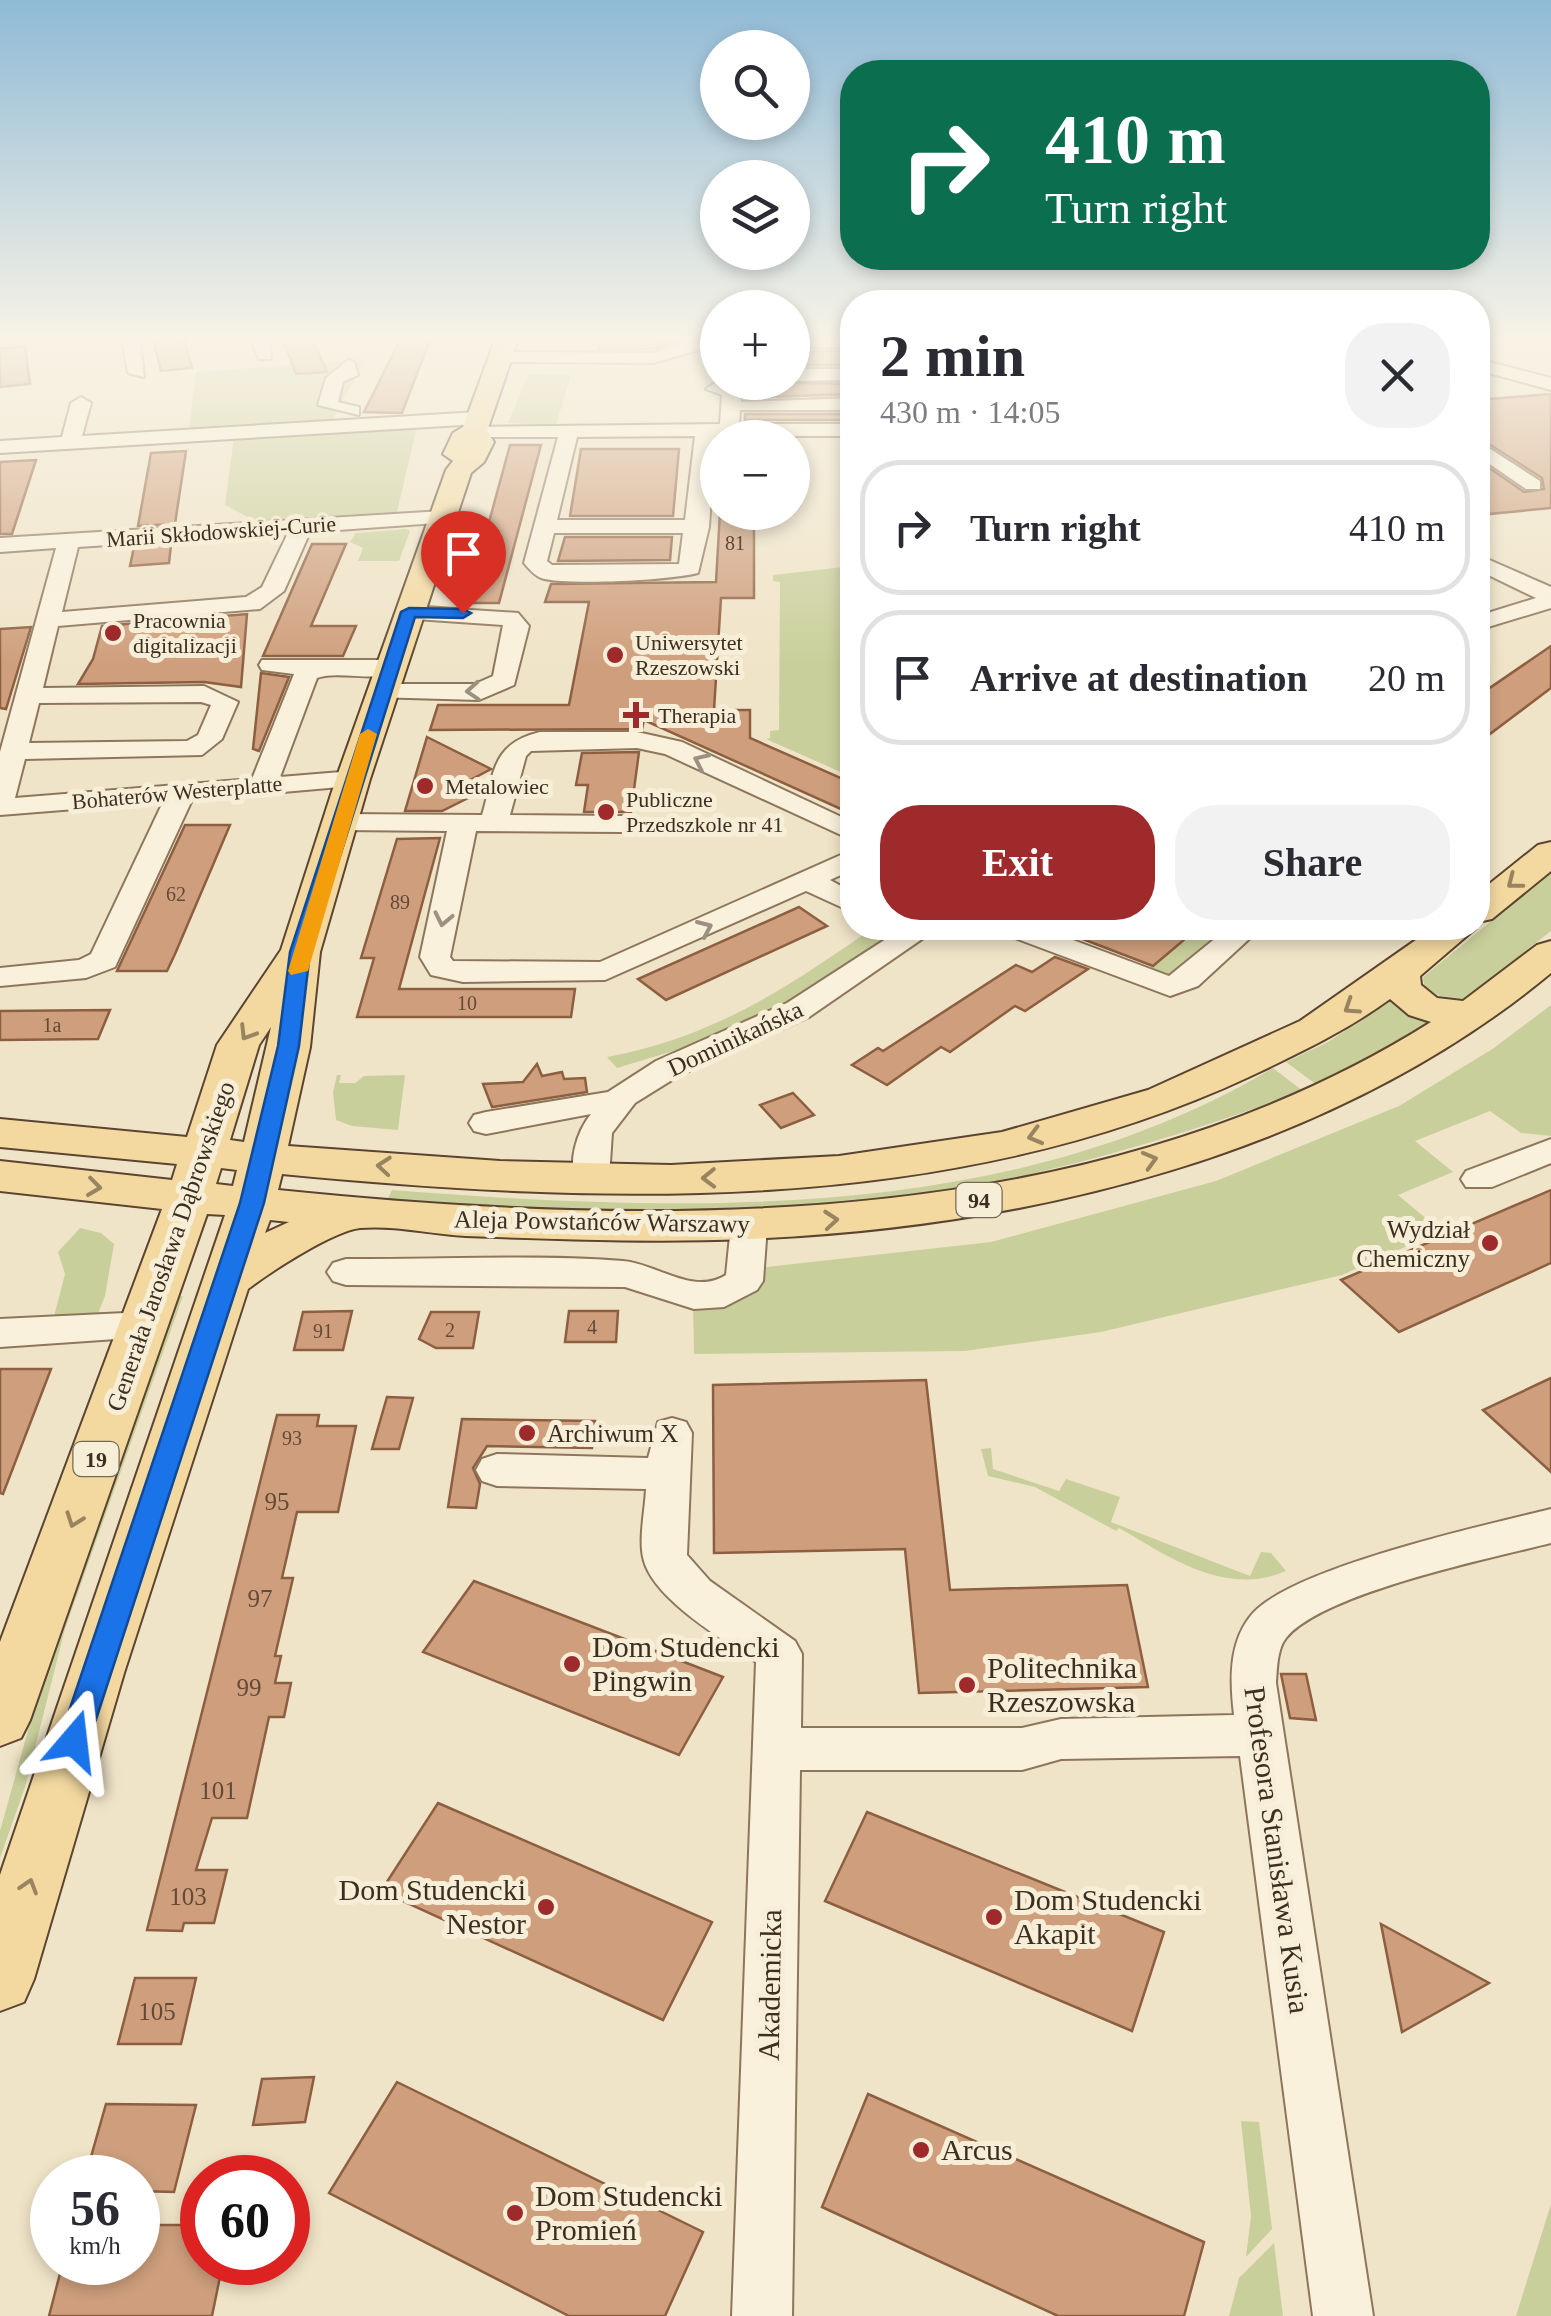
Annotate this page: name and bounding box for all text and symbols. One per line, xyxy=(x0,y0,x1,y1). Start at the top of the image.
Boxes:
map controls xyxy=(700,30,810,530)
button: search xyxy=(700,30,810,140)
icon: right xyxy=(880,100,1010,230)
text: 410 m xyxy=(1045,101,1226,178)
button: layers xyxy=(700,160,810,270)
text: Turn right xyxy=(1045,183,1227,233)
button: + xyxy=(700,290,810,400)
text: 2 min xyxy=(880,323,1025,389)
button: close xyxy=(1345,323,1450,428)
text: 430 m · 14:05 xyxy=(880,394,1060,430)
button: − xyxy=(700,420,810,530)
icon: right xyxy=(885,500,940,555)
text: Turn right xyxy=(970,507,1141,549)
text: 410 m xyxy=(1349,507,1445,549)
street label: Marii Skłodowskiej-Curie xyxy=(105,511,337,552)
pin xyxy=(421,511,506,614)
icon: arrive xyxy=(436,526,491,581)
house number: 81 xyxy=(725,532,745,554)
place label: Pracownia digitalizacji xyxy=(133,608,237,658)
marker: Pracownia digitalizacji xyxy=(102,622,124,644)
place label: Uniwersytet Rzeszowski xyxy=(635,630,743,680)
marker: Uniwersytet Rzeszowski xyxy=(604,644,626,666)
icon: arrive xyxy=(885,650,940,705)
text: Arrive at destination xyxy=(970,657,1308,699)
text: 20 m xyxy=(1368,657,1445,699)
one-way arrow xyxy=(465,679,481,701)
marker: Therapia xyxy=(623,702,649,728)
place label: Therapia xyxy=(658,703,736,728)
one-way arrow xyxy=(693,753,711,773)
street label: Bohaterów Westerplatte xyxy=(71,771,283,814)
place label: Metalowiec xyxy=(445,774,549,799)
marker: Metalowiec xyxy=(414,775,436,797)
place label: Publiczne Przedszkole nr 41 xyxy=(626,787,784,837)
marker: Publiczne Przedszkole nr 41 xyxy=(595,801,617,823)
button: Exit xyxy=(880,805,1155,920)
button: Share xyxy=(1175,805,1450,920)
one-way arrow xyxy=(1508,870,1526,888)
house number: 62 xyxy=(166,883,186,905)
house number: 89 xyxy=(390,891,410,913)
one-way arrow xyxy=(434,910,455,927)
one-way arrow xyxy=(695,920,713,940)
house number: 10 xyxy=(457,992,477,1014)
street label: Dominikańska xyxy=(663,995,807,1082)
one-way arrow xyxy=(1344,995,1362,1014)
house number: 1a xyxy=(43,1014,62,1036)
one-way arrow xyxy=(240,1022,259,1040)
street label: Generała Jarosława Dąbrowskiego xyxy=(101,1078,240,1415)
one-way arrow xyxy=(1027,1125,1044,1146)
one-way arrow xyxy=(1141,1151,1158,1172)
one-way arrow xyxy=(376,1156,392,1178)
one-way arrow xyxy=(700,1167,716,1188)
one-way arrow xyxy=(87,1176,103,1197)
road number: 94 xyxy=(956,1183,1002,1217)
street label: Aleja Powstańców Warszawy xyxy=(454,1205,751,1238)
one-way arrow xyxy=(824,1210,840,1232)
place label: Wydział Chemiczny xyxy=(1356,1216,1470,1272)
marker: Wydział Chemiczny xyxy=(1479,1232,1501,1254)
house number: 4 xyxy=(587,1316,597,1338)
house number: 2 xyxy=(445,1319,455,1341)
house number: 91 xyxy=(313,1320,333,1342)
place label: Archiwum X xyxy=(547,1420,678,1447)
marker: Archiwum X xyxy=(516,1422,538,1444)
house number: 93 xyxy=(282,1427,302,1449)
road number: 19 xyxy=(74,1442,118,1476)
house number: 95 xyxy=(265,1488,290,1515)
one-way arrow xyxy=(65,1510,86,1527)
house number: 97 xyxy=(248,1585,273,1612)
place label: Dom Studencki Pingwin xyxy=(592,1630,780,1697)
place label: Politechnika Rzeszowska xyxy=(987,1651,1137,1718)
marker: Dom Studencki Pingwin xyxy=(561,1653,583,1675)
house number: 99 xyxy=(237,1674,262,1701)
marker: Politechnika Rzeszowska xyxy=(956,1674,978,1696)
street label: Profesora Stanisława Kusia xyxy=(1238,1684,1317,2016)
position arrow xyxy=(22,1689,126,1793)
house number: 101 xyxy=(199,1777,237,1804)
place label: Dom Studencki Nestor xyxy=(339,1873,526,1940)
one-way arrow xyxy=(17,1878,38,1895)
house number: 103 xyxy=(169,1883,207,1910)
place label: Dom Studencki Akapit xyxy=(1014,1883,1202,1950)
marker: Dom Studencki Nestor xyxy=(535,1896,557,1918)
marker: Dom Studencki Akapit xyxy=(983,1906,1005,1928)
street label: Akademicka xyxy=(752,1909,787,2061)
house number: 105 xyxy=(138,1998,176,2025)
place label: Arcus xyxy=(941,2133,1013,2166)
marker: Arcus xyxy=(910,2139,932,2161)
speed limit sign: 60 xyxy=(180,2155,310,2285)
place label: Dom Studencki Promień xyxy=(535,2179,723,2246)
text: 56 xyxy=(70,2180,120,2236)
marker: Dom Studencki Promień xyxy=(504,2202,526,2224)
text: km/h xyxy=(69,2232,121,2259)

